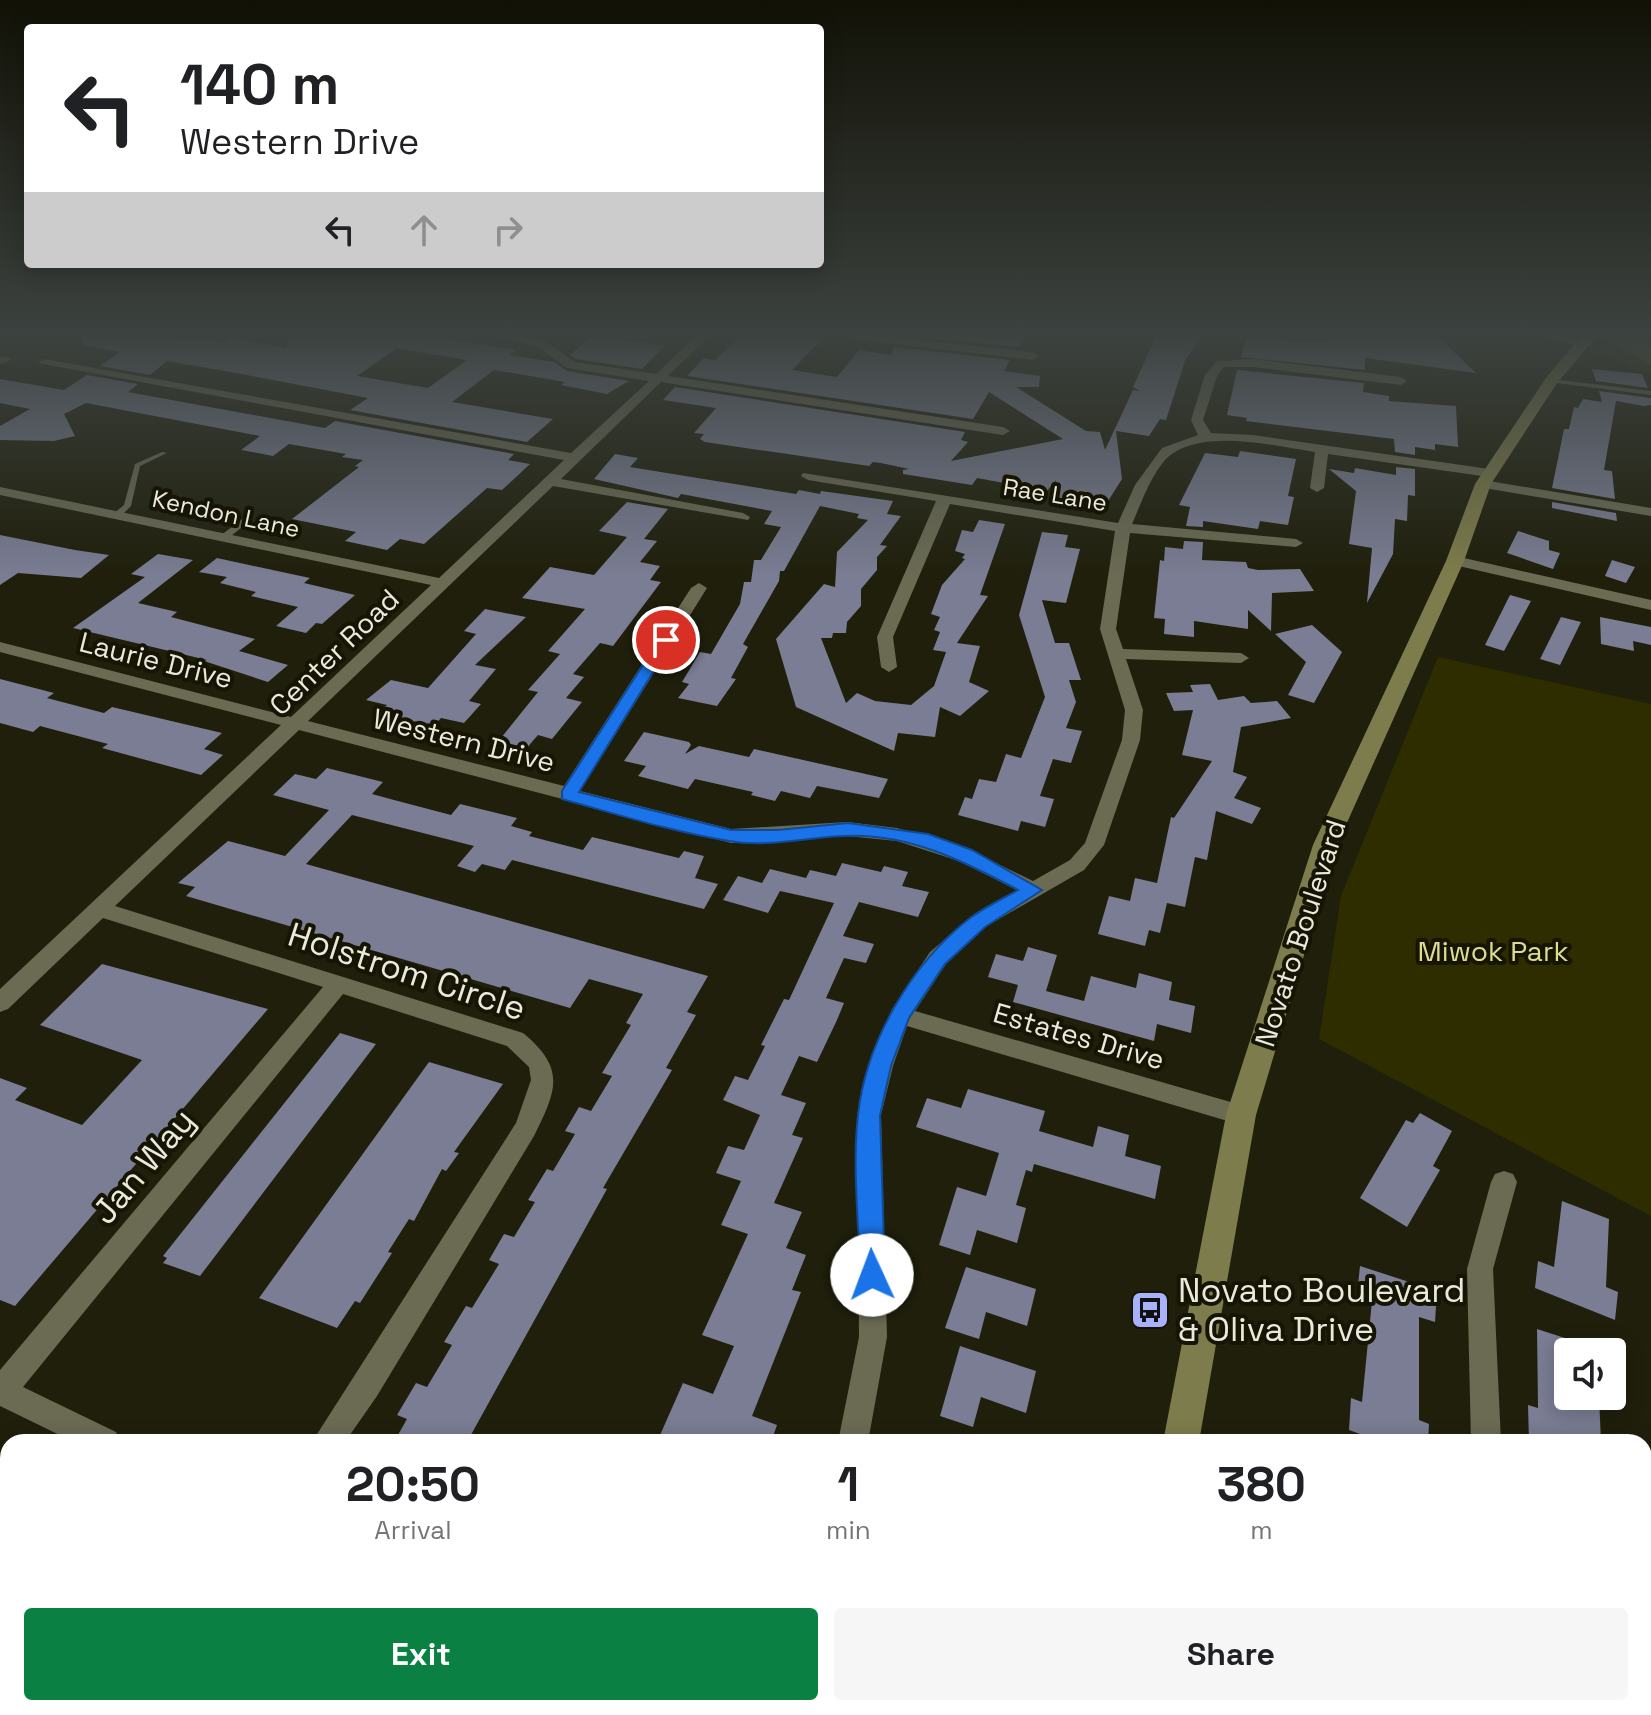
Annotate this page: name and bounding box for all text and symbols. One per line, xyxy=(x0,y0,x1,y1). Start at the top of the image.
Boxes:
text: 140 m xyxy=(180,49,339,120)
icon: left xyxy=(48,56,152,160)
text: Western Drive xyxy=(180,119,419,165)
icon: left xyxy=(318,208,362,252)
icon: ahead xyxy=(402,208,446,252)
icon: right xyxy=(486,208,530,252)
street label: Rae Lane xyxy=(1001,471,1109,518)
street label: Kendon Lane xyxy=(149,483,303,544)
street label: Center Road xyxy=(262,581,406,723)
pin xyxy=(632,606,700,674)
icon: arrive xyxy=(644,618,688,662)
street label: Laurie Drive xyxy=(76,624,236,696)
street label: Western Drive xyxy=(369,700,559,780)
street label: Novato Boulevard xyxy=(1246,815,1354,1051)
street label: Holstrom Circle xyxy=(283,913,531,1030)
park label: Miwok Park xyxy=(1417,933,1569,969)
street label: Estates Drive xyxy=(989,994,1169,1078)
street label: Jan Way xyxy=(83,1100,204,1233)
position arrow xyxy=(830,1233,914,1317)
place label: Novato Boulevard & Oliva Drive xyxy=(1178,1269,1465,1351)
bus stop icon: Novato Boulevard & Oliva Drive xyxy=(1129,1289,1171,1331)
map controls xyxy=(1554,1338,1626,1410)
button: sound xyxy=(1554,1338,1626,1410)
text: 20:50 xyxy=(346,1454,480,1515)
text: 1 xyxy=(838,1454,859,1515)
text: 380 xyxy=(1217,1454,1306,1515)
text: Arrival xyxy=(374,1513,452,1547)
text: min xyxy=(826,1513,871,1547)
text: m xyxy=(1250,1513,1273,1547)
button: Exit xyxy=(24,1608,818,1700)
button: Share xyxy=(834,1608,1628,1700)

